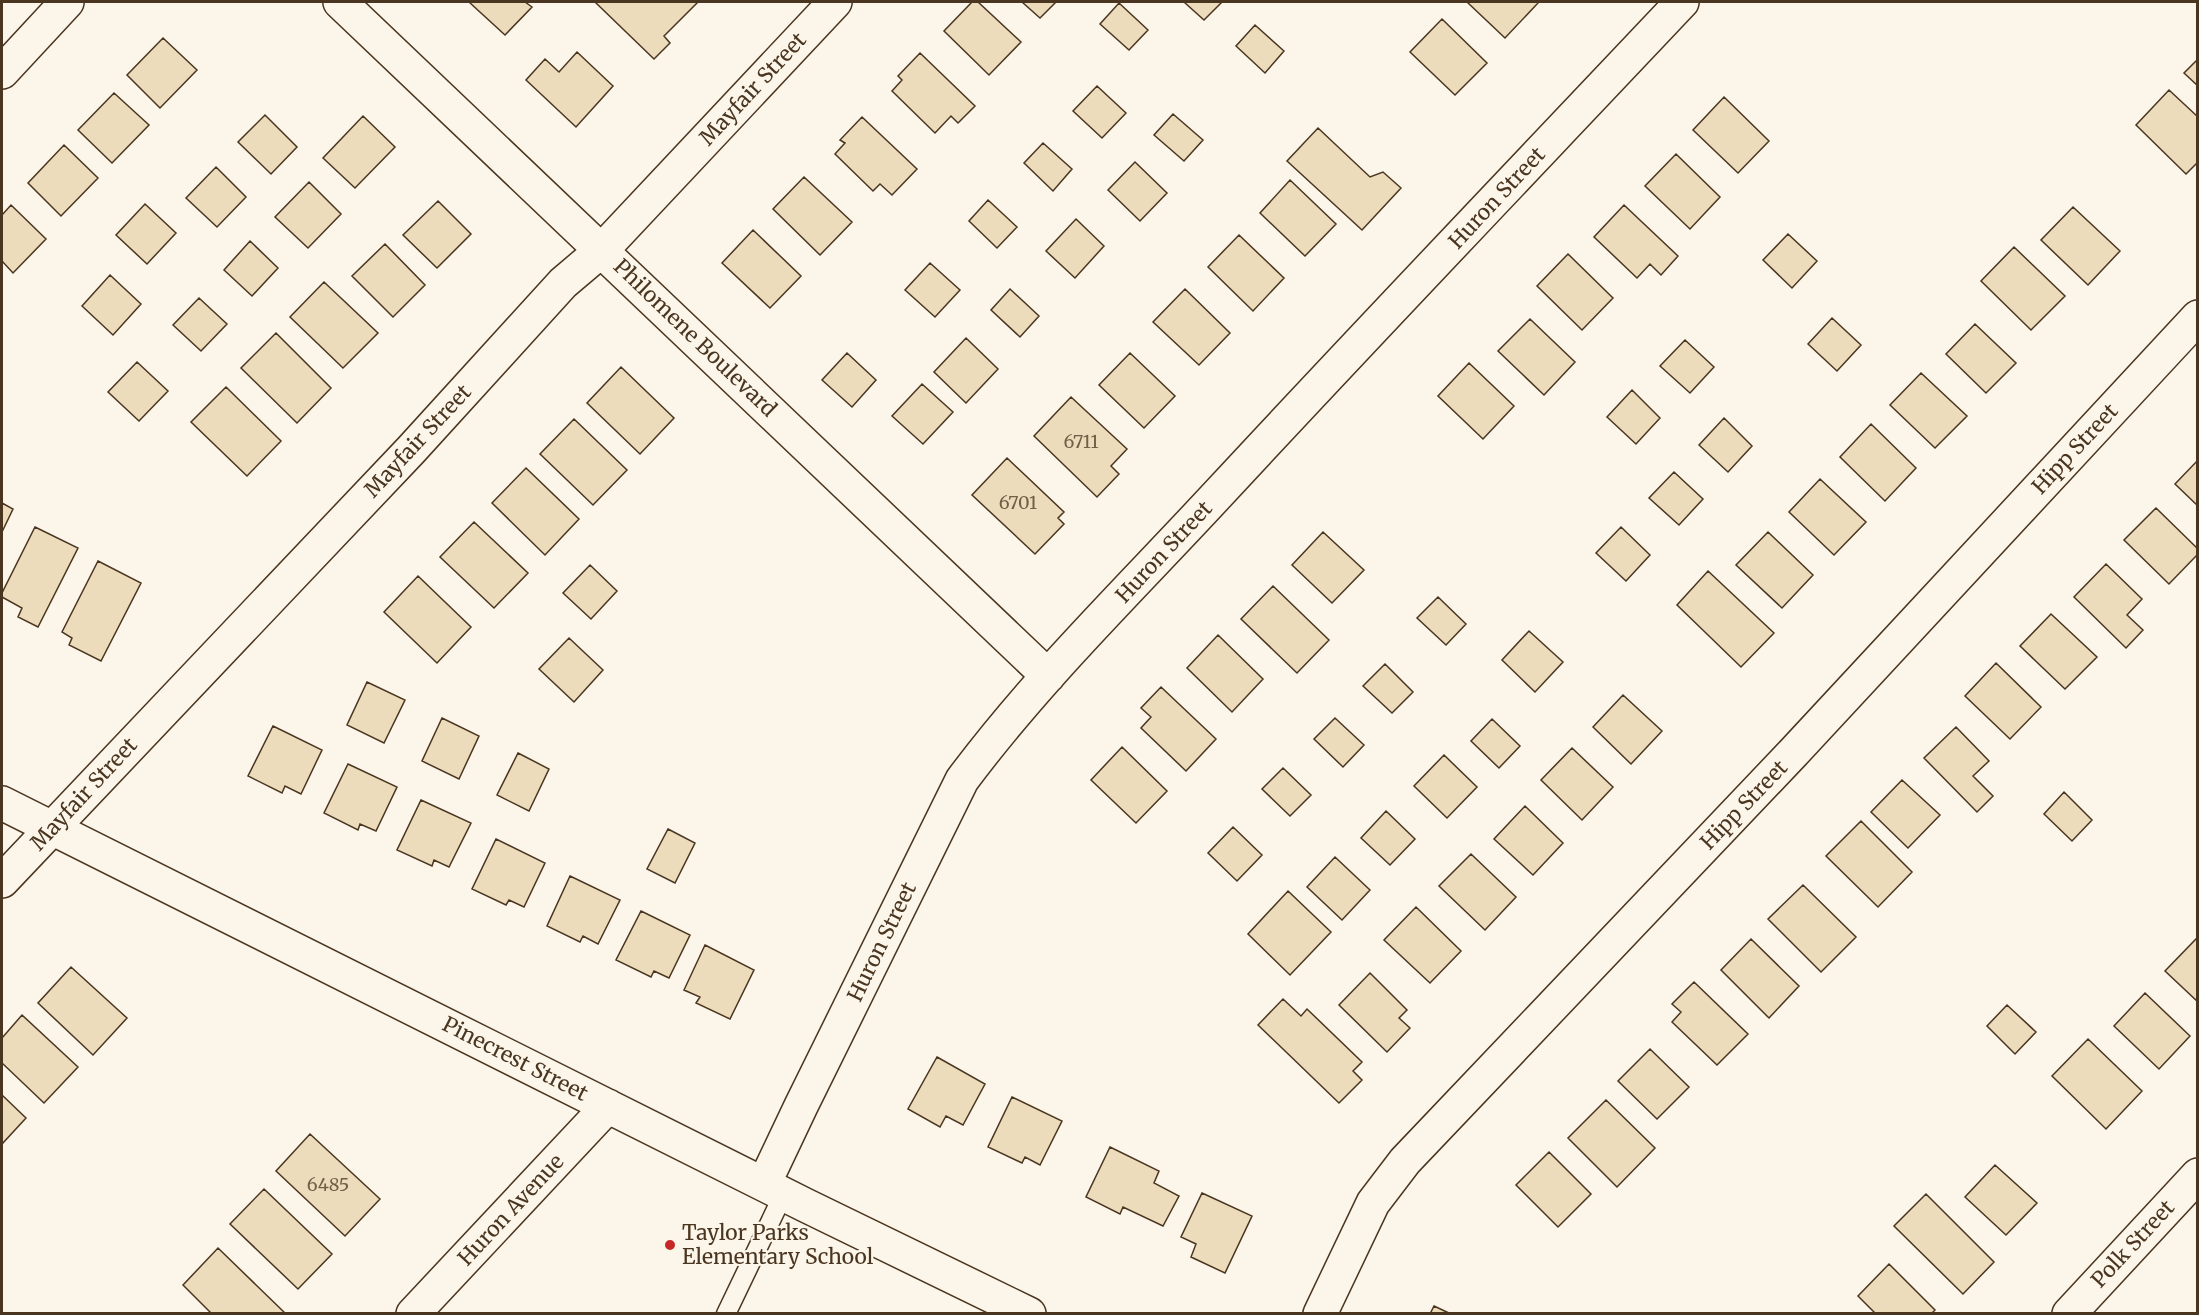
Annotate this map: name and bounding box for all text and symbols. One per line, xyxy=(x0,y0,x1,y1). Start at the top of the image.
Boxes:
street label: Mayfair Street xyxy=(693,27,812,151)
street label: Huron Street xyxy=(1443,141,1551,254)
street label: Philomene Boulevard xyxy=(608,253,783,423)
street label: Mayfair Street xyxy=(358,379,477,503)
street label: Hipp Street xyxy=(2026,398,2123,500)
house number: 6711 xyxy=(1063,430,1099,453)
house number: 6701 xyxy=(999,491,1037,514)
street label: Huron Street xyxy=(1110,495,1218,608)
street label: Mayfair Street xyxy=(24,732,143,856)
street label: Hipp Street xyxy=(1694,754,1793,855)
street label: Huron Street xyxy=(841,878,922,1006)
street label: Pinecrest Street xyxy=(438,1010,592,1107)
street label: Huron Avenue xyxy=(452,1148,569,1271)
house number: 6485 xyxy=(307,1173,349,1196)
street label: Polk Street xyxy=(2085,1194,2180,1293)
place label: Taylor Parks Elementary School xyxy=(682,1219,874,1270)
marker: Taylor Parks Elementary School xyxy=(663,1238,677,1252)

